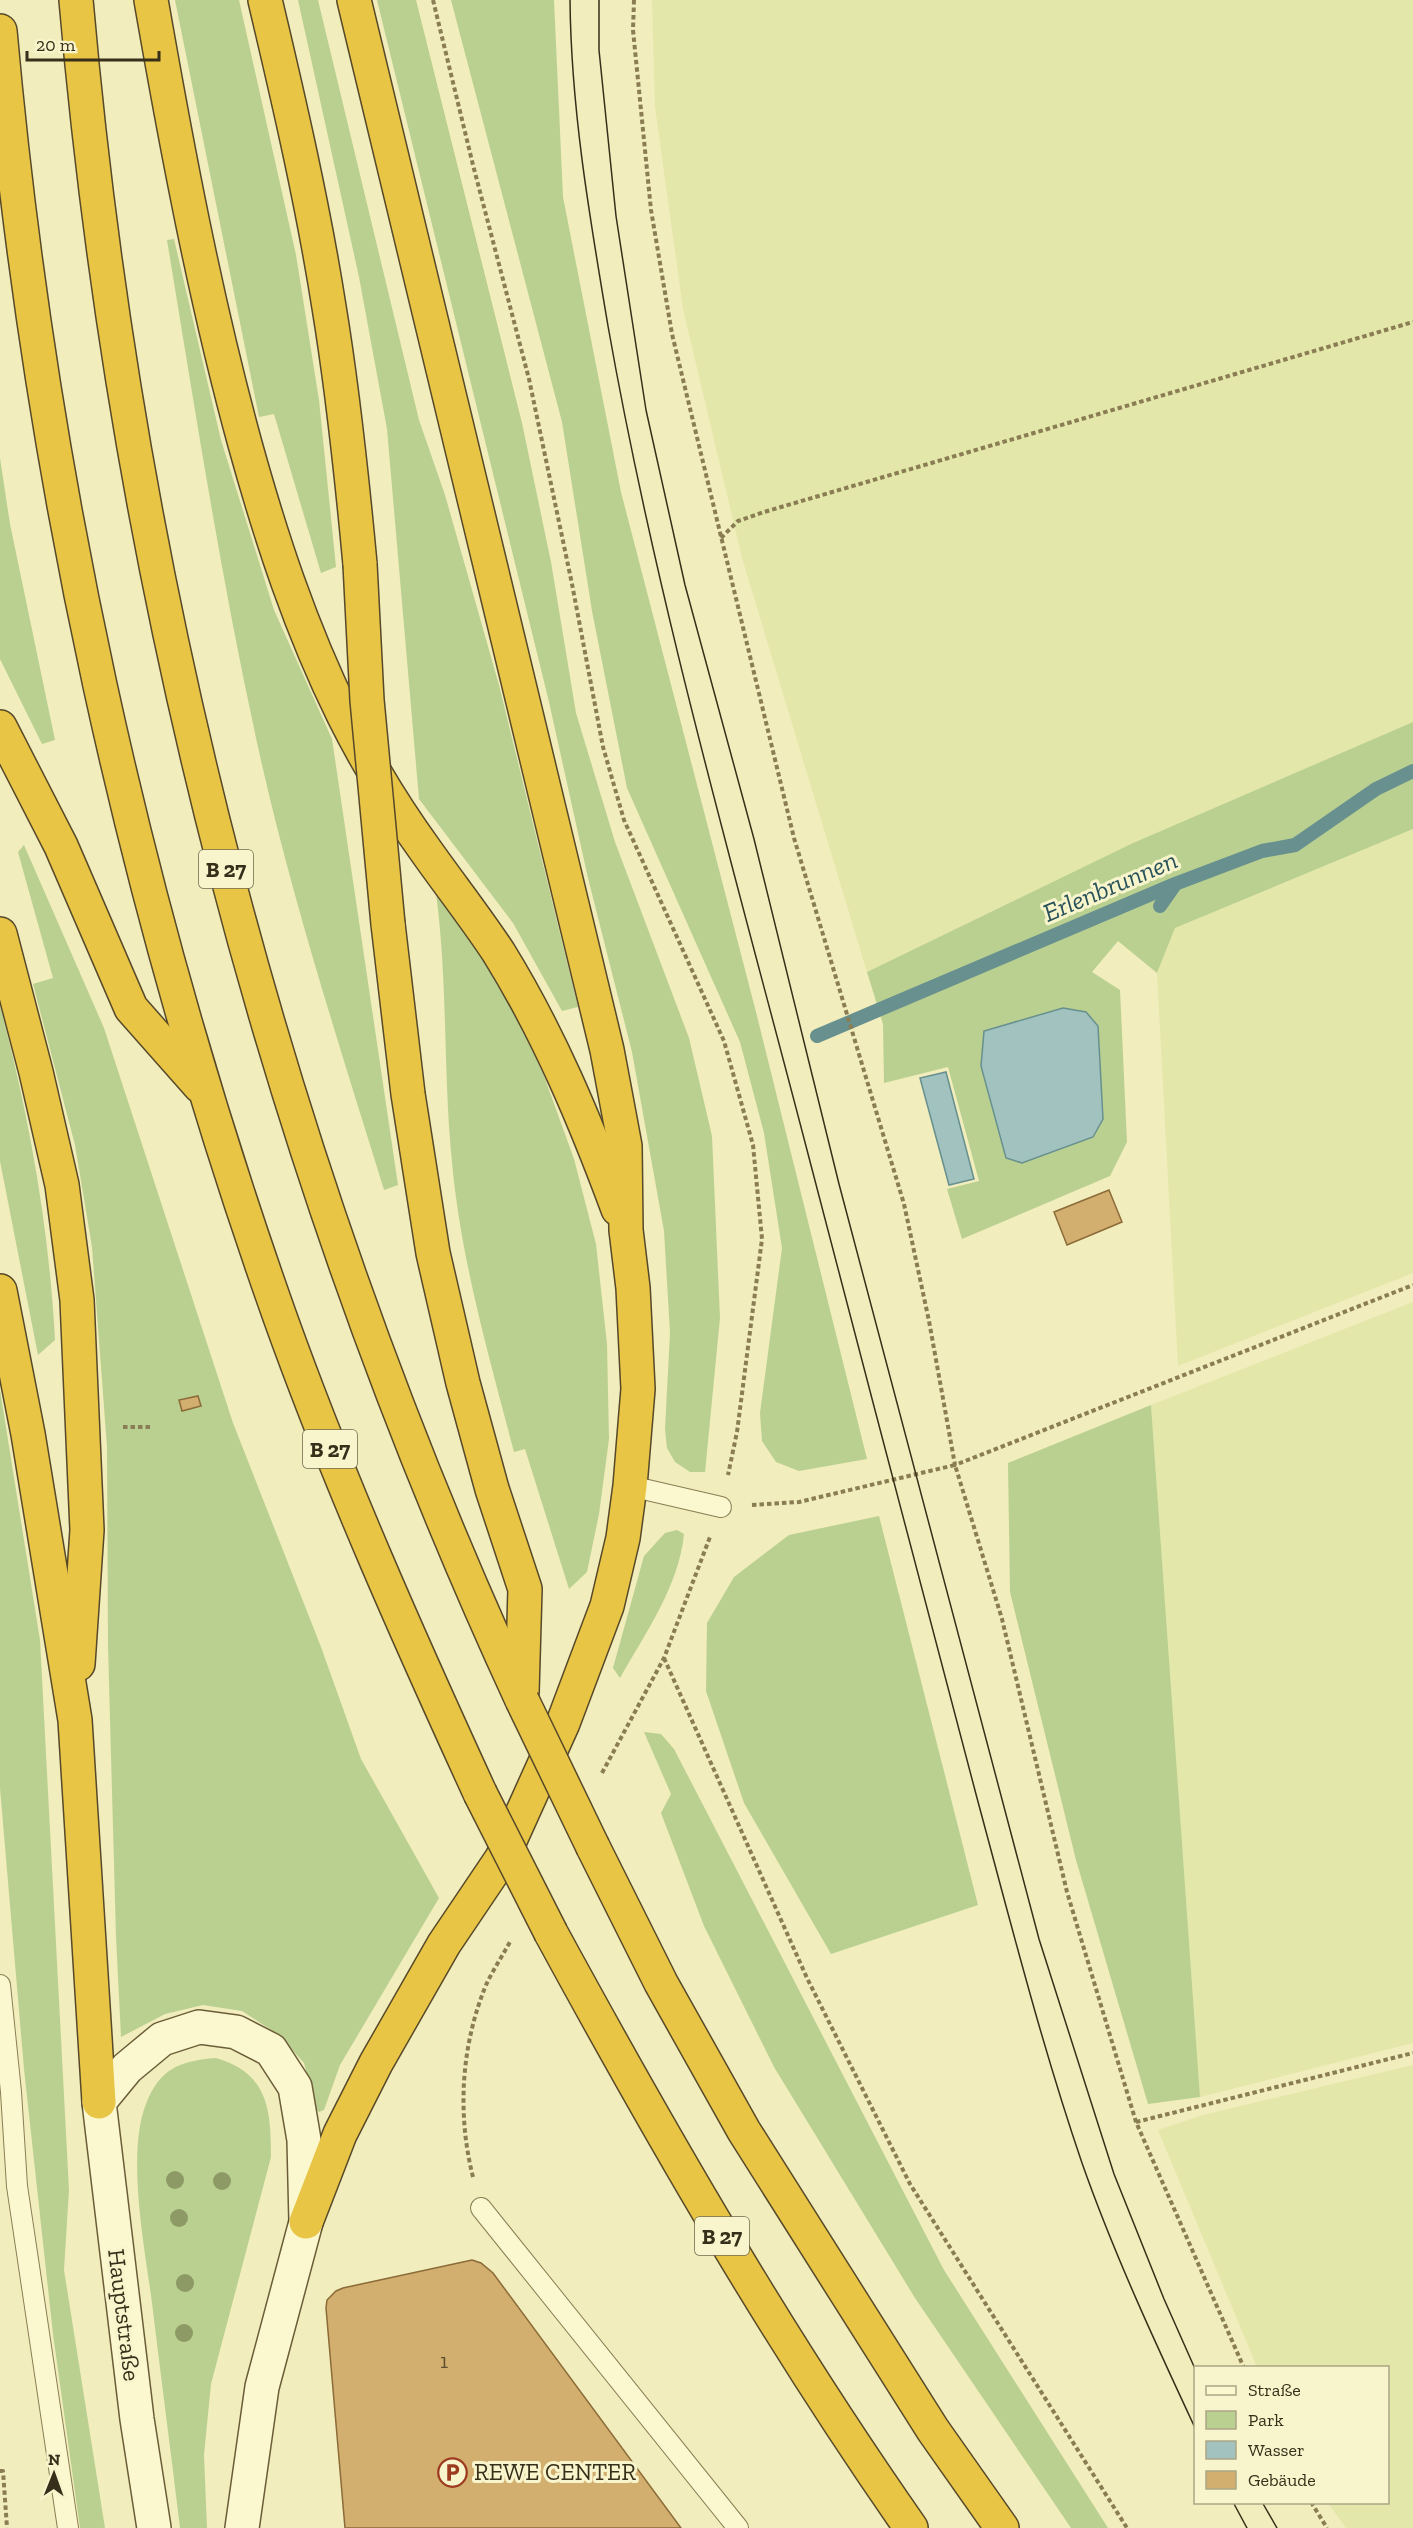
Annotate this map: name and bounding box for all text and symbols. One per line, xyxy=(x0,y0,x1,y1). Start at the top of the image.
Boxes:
scale bar xyxy=(27,24,159,62)
text: 20 m xyxy=(36,34,76,56)
water label: Erlenbrunnen xyxy=(1038,843,1182,929)
road number: B 27 xyxy=(199,850,253,888)
road number: B 27 xyxy=(303,1430,357,1468)
road number: B 27 xyxy=(695,2217,749,2255)
street label: Hauptstraße xyxy=(102,2247,147,2383)
house number: 1 xyxy=(440,2348,448,2373)
legend xyxy=(1194,2366,1389,2504)
text: Straße xyxy=(1248,2379,1301,2401)
text: Park xyxy=(1248,2409,1284,2431)
text: Wasser xyxy=(1248,2439,1305,2461)
north arrow xyxy=(24,2444,84,2504)
text: N xyxy=(48,2450,61,2469)
parking icon: REWE CENTER xyxy=(437,2456,469,2488)
place label: REWE CENTER xyxy=(474,2457,636,2486)
text: Gebäude xyxy=(1248,2469,1316,2491)

